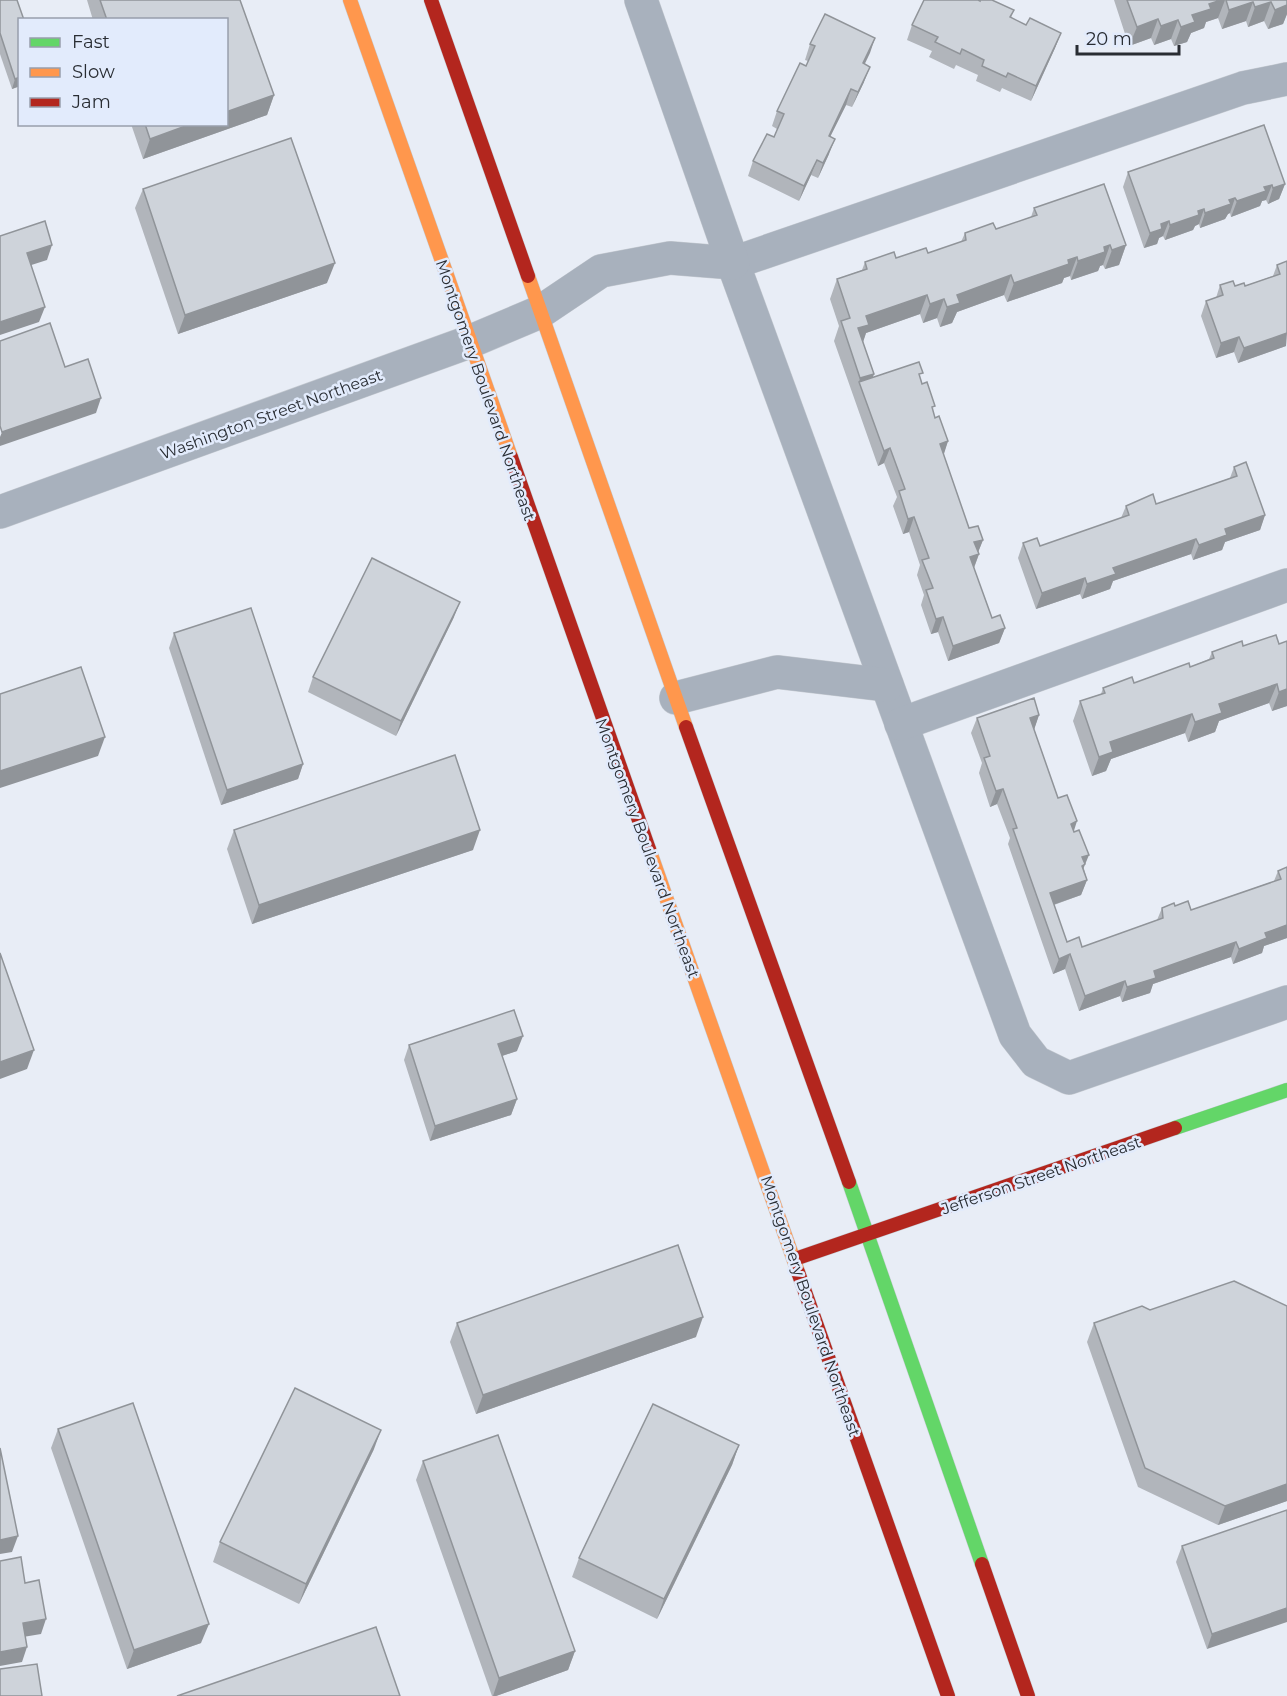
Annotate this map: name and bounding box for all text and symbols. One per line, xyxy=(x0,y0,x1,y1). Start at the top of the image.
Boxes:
legend xyxy=(18,18,228,126)
scale bar xyxy=(1077,18,1179,56)
text: 20 m xyxy=(1086,28,1132,50)
text: Fast xyxy=(72,31,110,53)
text: Slow xyxy=(72,61,115,83)
text: Jam xyxy=(71,91,111,113)
street label: Montgomery Boulevard Northeast xyxy=(432,257,539,524)
street label: Washington Street Northeast xyxy=(158,365,385,464)
street label: Montgomery Boulevard Northeast xyxy=(592,716,704,981)
street label: Jefferson Street Northeast xyxy=(938,1132,1144,1219)
street label: Montgomery Boulevard Northeast xyxy=(757,1173,864,1440)

